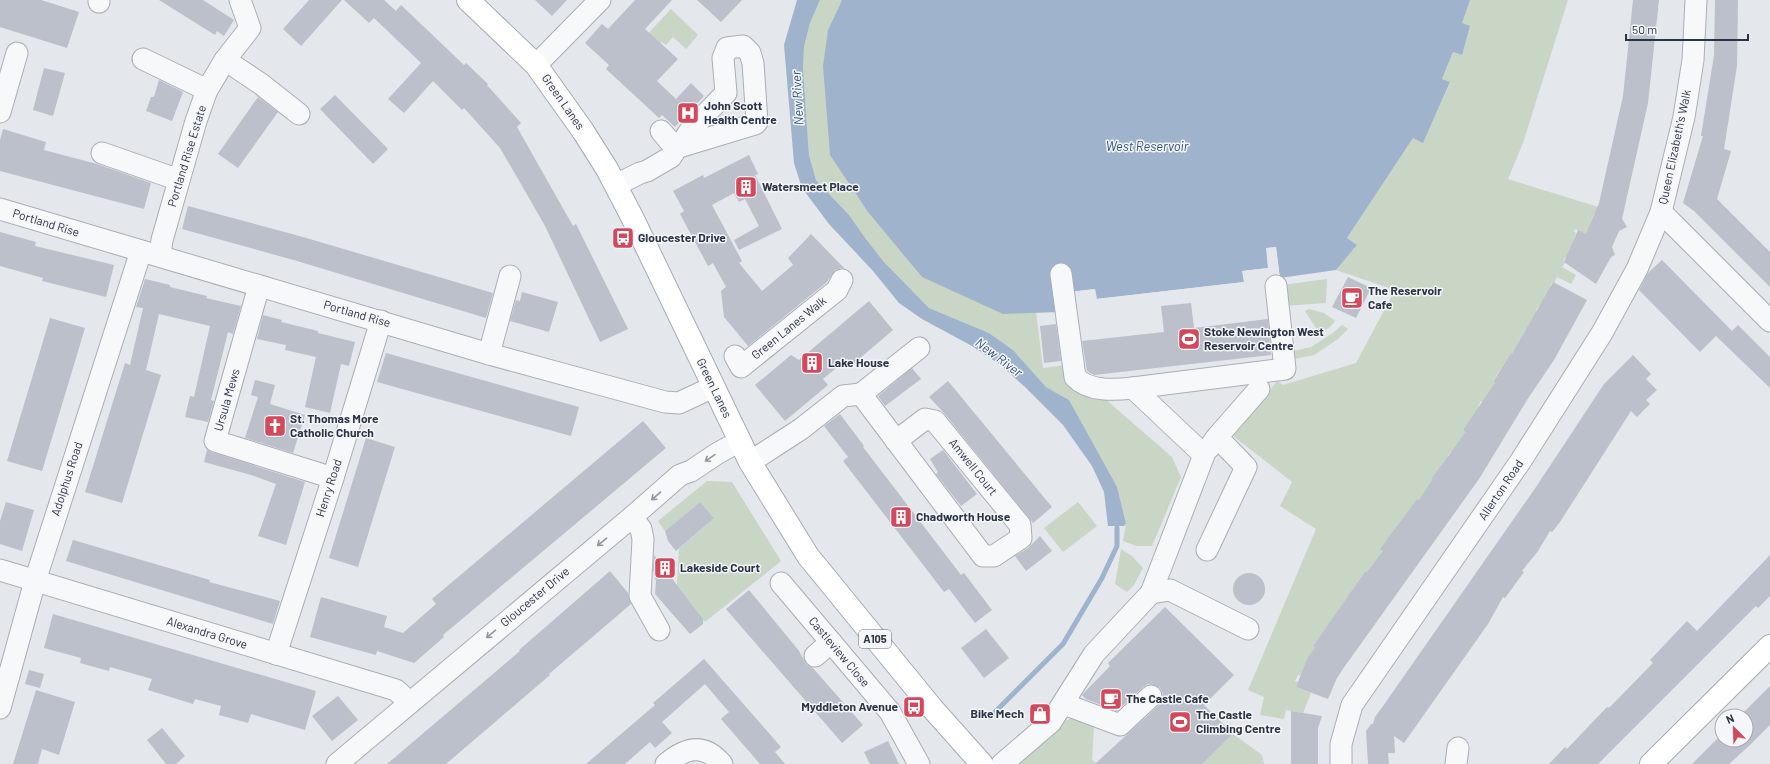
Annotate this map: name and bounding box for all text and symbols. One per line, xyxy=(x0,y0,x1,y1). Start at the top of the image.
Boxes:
scale bar xyxy=(1626,16,1748,42)
text: 50 m xyxy=(1632,22,1657,36)
water label: New River xyxy=(788,70,806,126)
street label: Green Lanes xyxy=(540,71,588,132)
street label: Queen Elizabeth's Walk xyxy=(1655,88,1693,206)
place label: John Scott Health Centre xyxy=(704,98,777,126)
hospital icon: John Scott Health Centre xyxy=(675,100,701,126)
street label: Portland Rise Estate xyxy=(164,103,208,208)
water label: West Reservoir xyxy=(1106,138,1189,154)
building icon: Watersmeet Place xyxy=(733,174,759,200)
place label: Watersmeet Place xyxy=(762,179,859,193)
street label: Portland Rise xyxy=(11,205,81,239)
bus stop icon: Gloucester Drive xyxy=(610,225,636,251)
place label: Gloucester Drive xyxy=(638,230,726,244)
place label: The Reservoir Cafe xyxy=(1368,283,1442,311)
cafe icon: The Reservoir Cafe xyxy=(1339,285,1365,311)
street label: Green Lanes Walk xyxy=(748,293,829,362)
street label: Portland Rise xyxy=(322,297,392,329)
place label: Stoke Newington West Reservoir Centre xyxy=(1204,324,1324,352)
sports icon: Stoke Newington West Reservoir Centre xyxy=(1176,326,1202,352)
water label: New River xyxy=(972,334,1026,380)
building icon: Lake House xyxy=(799,350,825,376)
street label: Green Lanes xyxy=(694,355,735,420)
place label: Lake House xyxy=(828,355,890,369)
street label: Ursula Mews xyxy=(210,367,242,433)
place label: St. Thomas More Catholic Church xyxy=(290,411,379,439)
church icon: St. Thomas More Catholic Church xyxy=(262,413,288,439)
street label: Amwell Court xyxy=(947,435,1001,498)
street label: Adolphus Road xyxy=(47,440,85,518)
one-way arrow xyxy=(705,454,716,462)
street label: Henry Road xyxy=(312,457,344,518)
street label: Allerton Road xyxy=(1475,457,1526,522)
one-way arrow xyxy=(651,491,661,500)
building icon: Chadworth House xyxy=(888,504,914,530)
place label: Chadworth House xyxy=(916,509,1011,523)
one-way arrow xyxy=(597,537,607,546)
building icon: Lakeside Court xyxy=(652,555,678,581)
place label: Lakeside Court xyxy=(680,560,761,574)
street label: Gloucester Drive xyxy=(497,563,572,629)
street label: Alexandra Grove xyxy=(165,613,249,651)
street label: Castleview Close xyxy=(806,613,873,689)
one-way arrow xyxy=(486,629,497,638)
road number: A105 xyxy=(859,630,891,648)
cafe icon: The Castle Cafe xyxy=(1098,686,1124,712)
place label: The Castle Cafe xyxy=(1126,691,1209,705)
bus stop icon: Myddleton Avenue xyxy=(901,694,927,720)
place label: Myddleton Avenue xyxy=(801,699,898,713)
shop icon: Bike Mech xyxy=(1027,701,1053,727)
place label: Bike Mech xyxy=(971,706,1024,720)
place label: The Castle Climbing Centre xyxy=(1196,707,1281,735)
north arrow xyxy=(1714,708,1754,748)
sports icon: The Castle Climbing Centre xyxy=(1167,709,1193,735)
text: N xyxy=(1724,711,1736,726)

